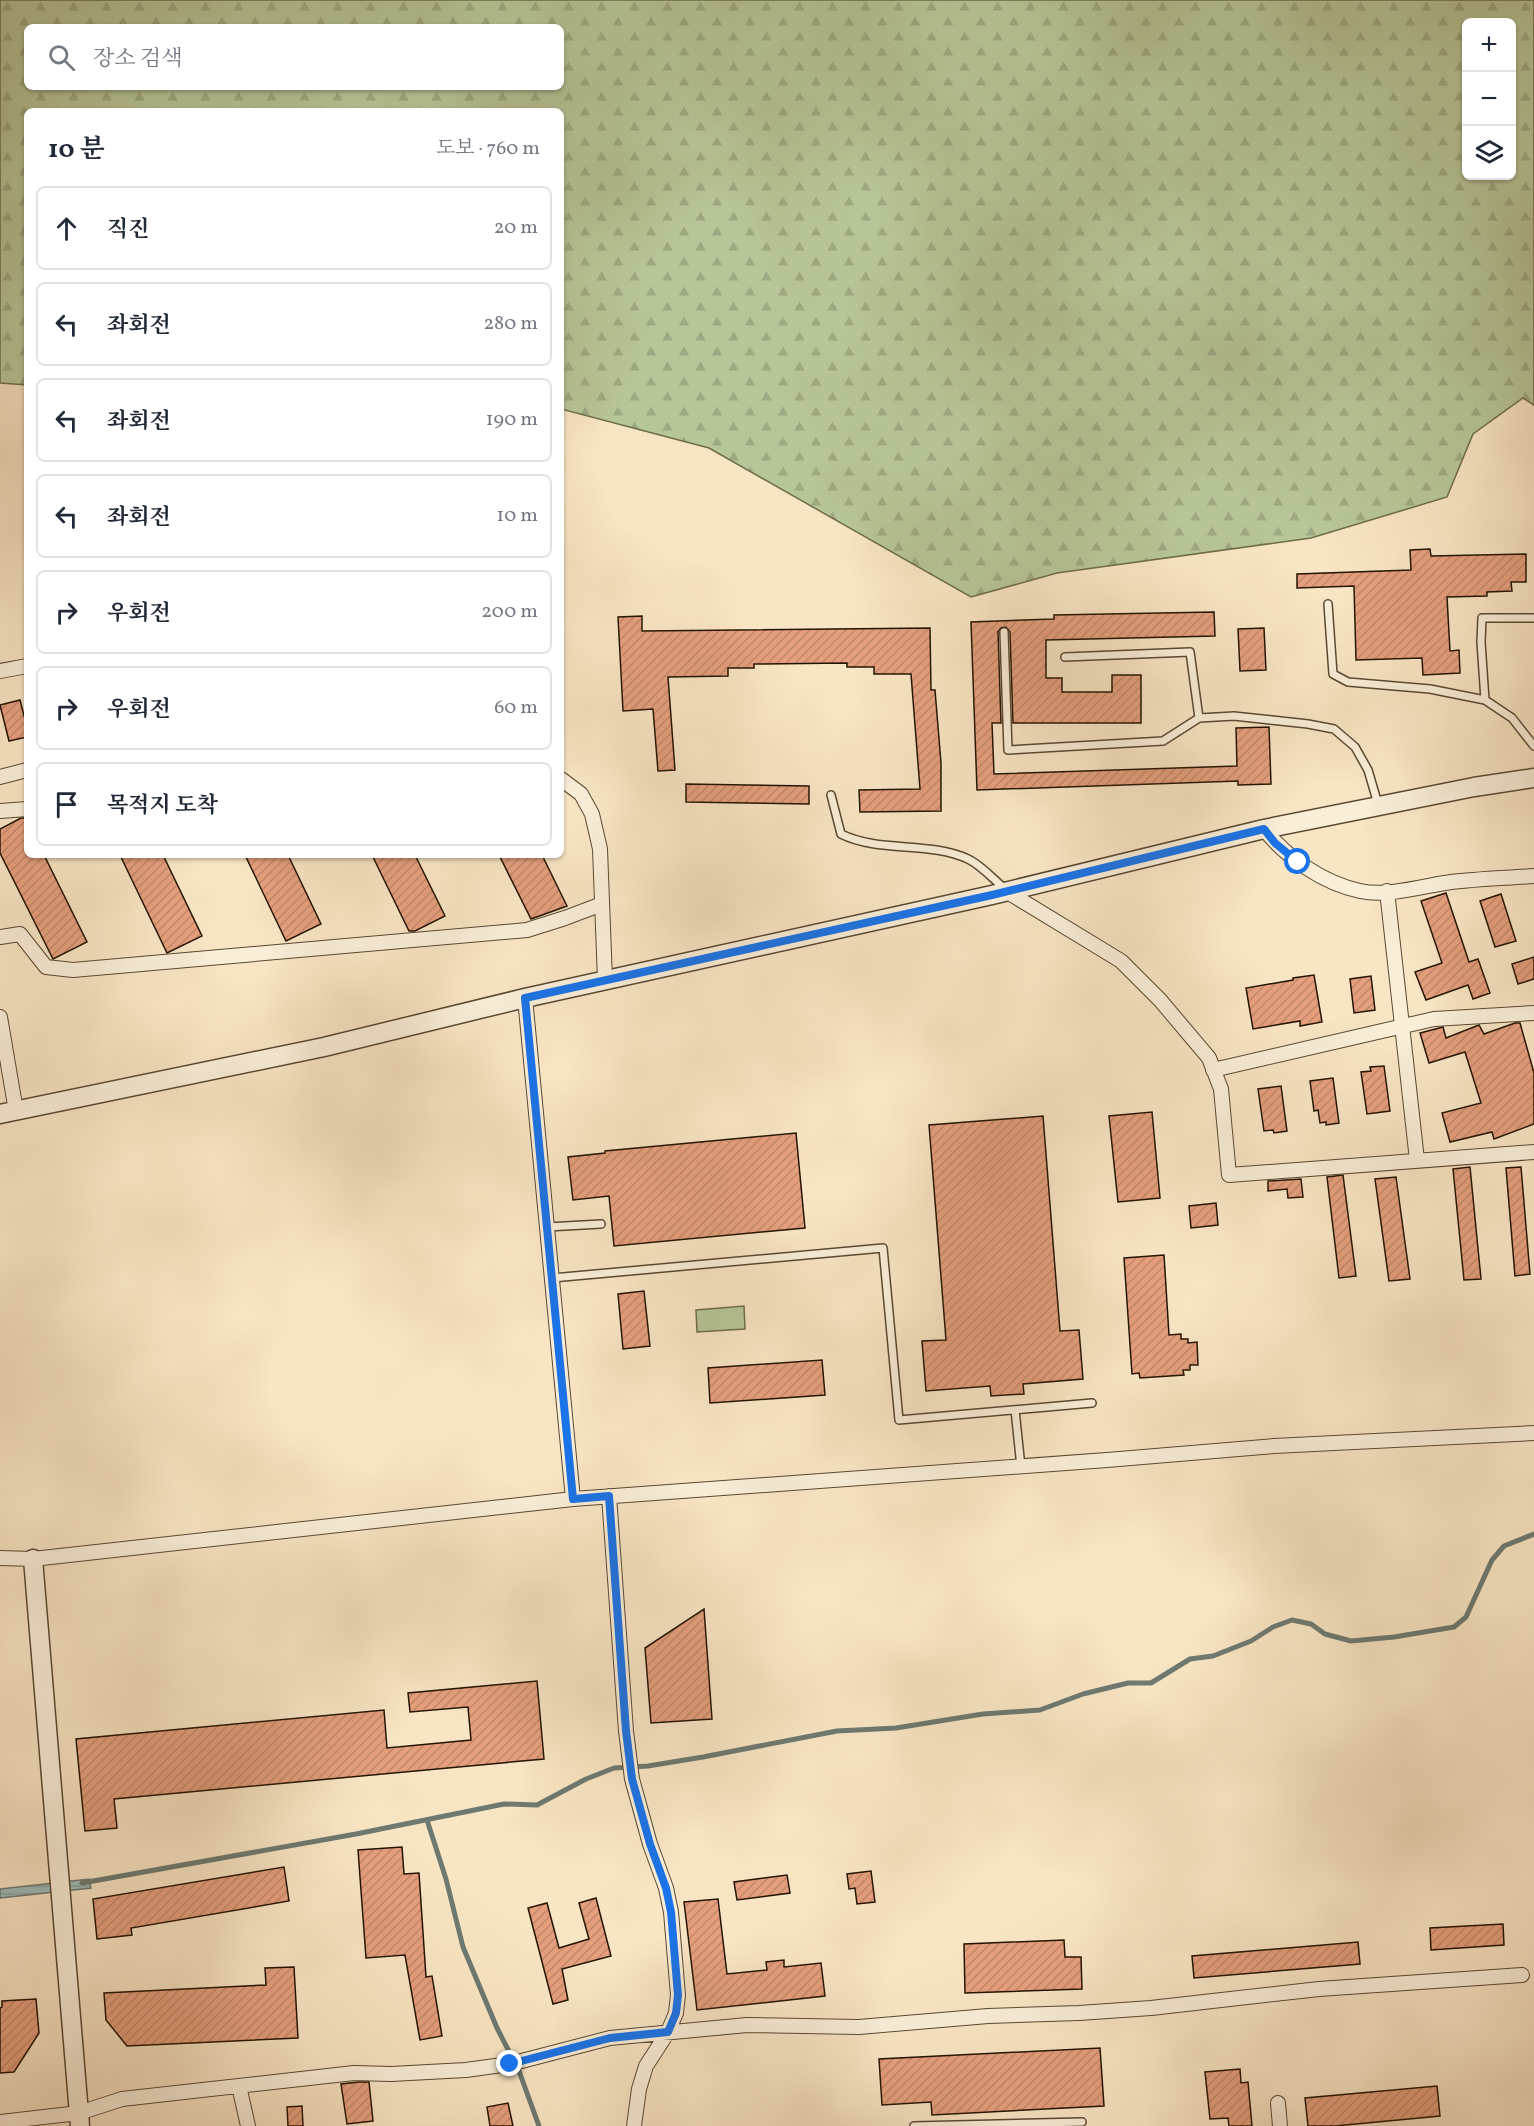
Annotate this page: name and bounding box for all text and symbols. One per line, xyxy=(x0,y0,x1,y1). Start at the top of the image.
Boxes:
map controls xyxy=(1462,18,1516,180)
button: + xyxy=(1462,18,1516,72)
search box xyxy=(24,24,564,90)
icon: search xyxy=(45,41,78,74)
text: 장소 검색 xyxy=(93,44,182,75)
button: − xyxy=(1462,72,1516,126)
button: layers xyxy=(1462,126,1516,180)
text: 10 분 xyxy=(48,132,105,168)
text: 도보 · 760 m xyxy=(436,135,540,163)
icon: ahead xyxy=(50,212,83,245)
text: 20 m xyxy=(494,214,538,242)
text: 직진 xyxy=(107,215,150,246)
icon: left xyxy=(50,308,83,341)
text: 280 m xyxy=(483,310,538,338)
text: 좌회전 xyxy=(107,311,171,342)
icon: left xyxy=(50,404,83,437)
text: 190 m xyxy=(486,406,538,434)
text: 좌회전 xyxy=(107,407,171,438)
icon: left xyxy=(50,500,83,533)
text: 10 m xyxy=(497,502,538,530)
text: 좌회전 xyxy=(107,503,171,534)
icon: right xyxy=(50,596,83,629)
text: 200 m xyxy=(481,598,538,626)
text: 우회전 xyxy=(107,599,171,630)
icon: right xyxy=(50,692,83,725)
text: 60 m xyxy=(494,694,538,722)
text: 우회전 xyxy=(107,695,171,726)
icon: arrive xyxy=(50,788,83,821)
text: 목적지 도착 xyxy=(107,791,218,822)
route start xyxy=(1284,848,1310,874)
route end xyxy=(496,2050,522,2076)

